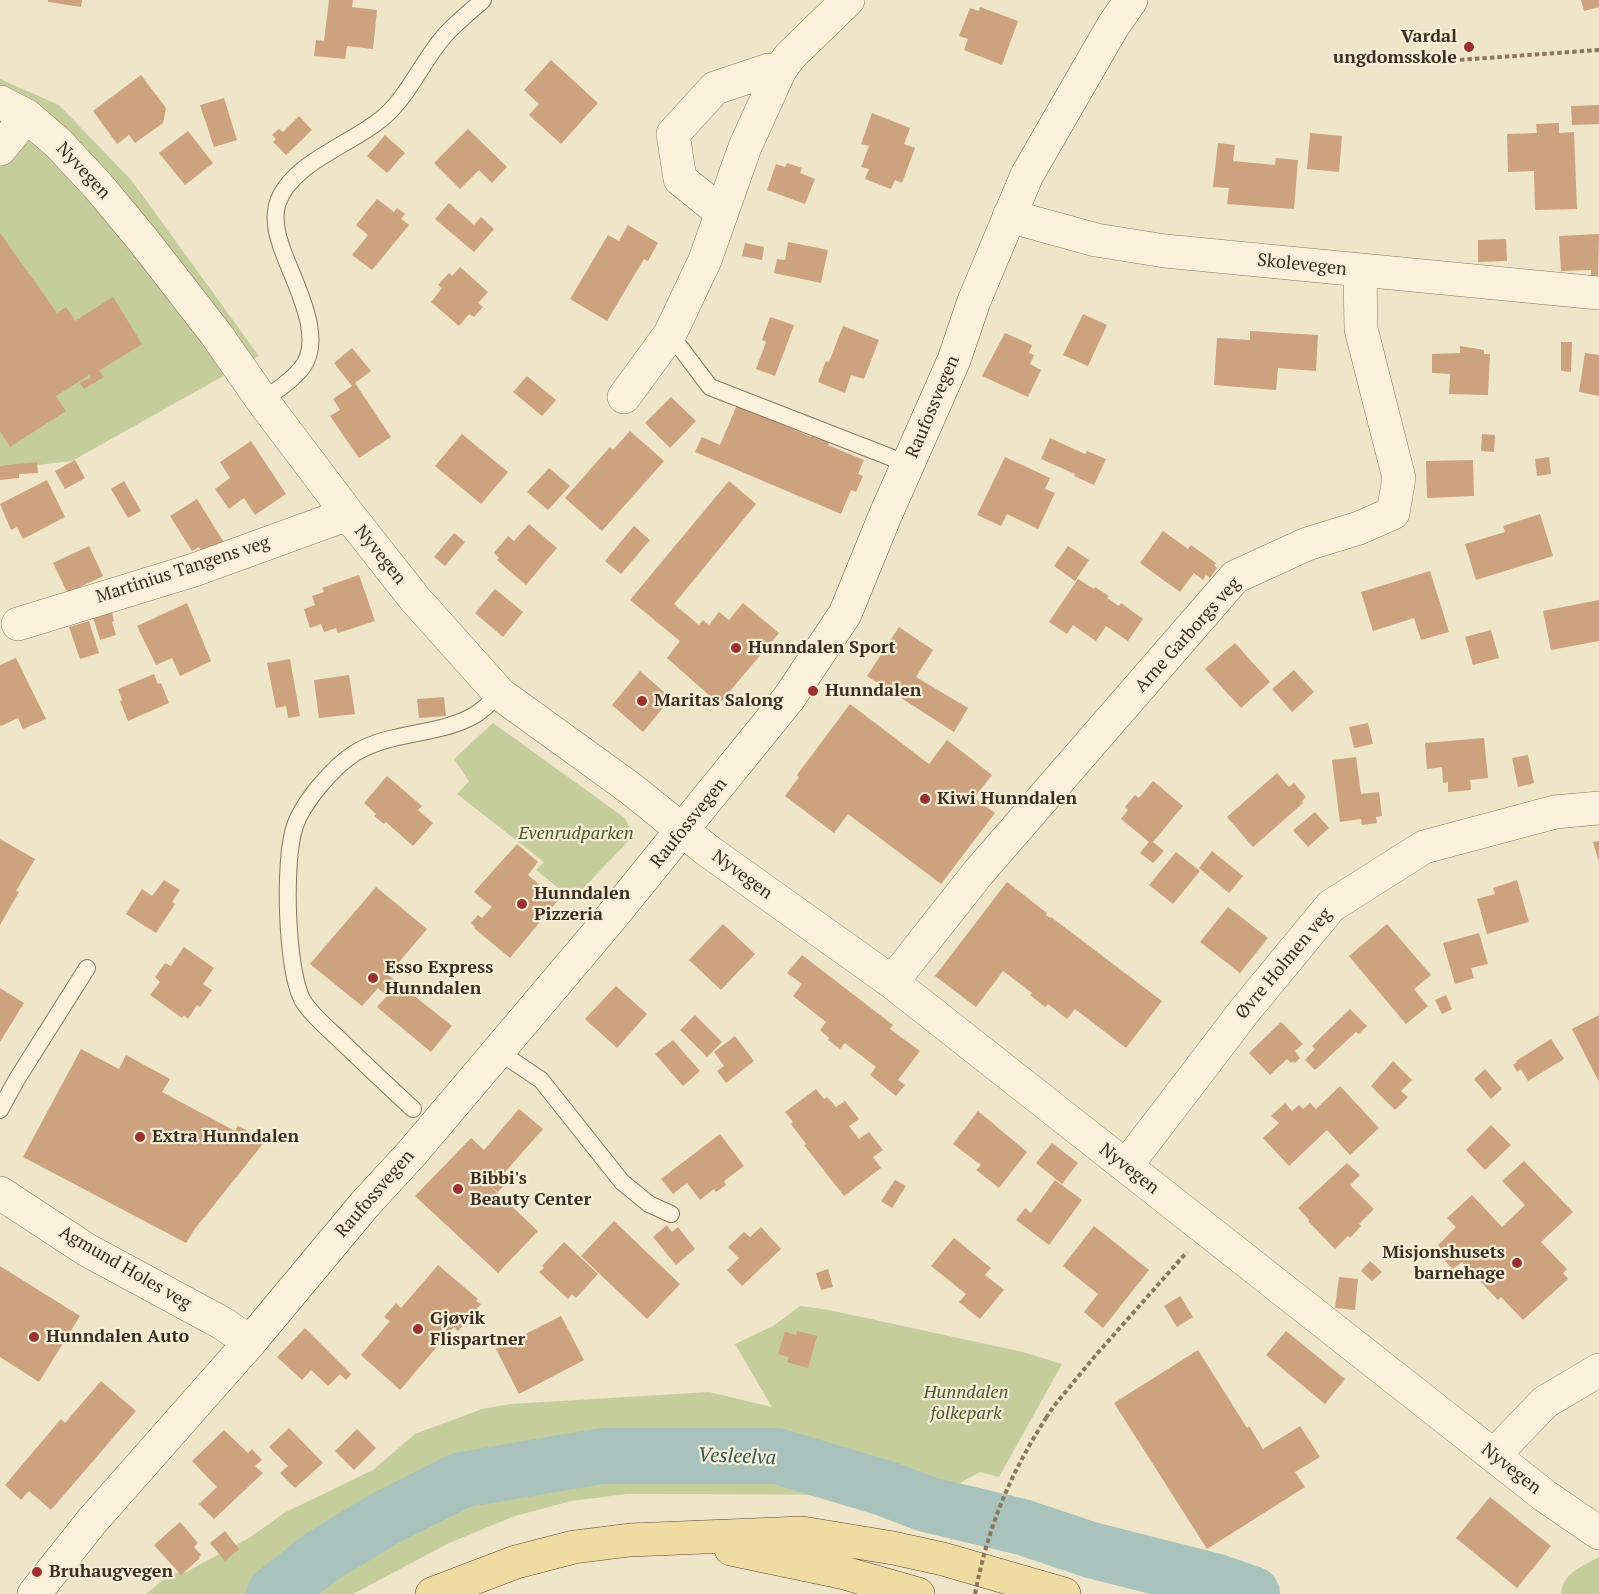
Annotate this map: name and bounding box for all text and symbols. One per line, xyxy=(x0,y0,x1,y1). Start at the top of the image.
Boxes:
place label: Vardal ungdomsskole xyxy=(1333,26,1457,68)
marker: Vardal ungdomsskole xyxy=(1462,40,1476,54)
street label: Nyvegen xyxy=(51,138,115,204)
street label: Skolevegen xyxy=(1256,250,1348,280)
street label: Raufossvegen xyxy=(902,352,964,462)
street label: Nyvegen xyxy=(350,521,410,589)
street label: Martinius Tangens veg xyxy=(93,532,273,608)
street label: Arne Garborgs veg xyxy=(1131,573,1245,697)
place label: Hunndalen Sport xyxy=(748,637,896,659)
marker: Hunndalen Sport xyxy=(729,641,743,655)
place label: Hunndalen xyxy=(825,680,921,702)
marker: Hunndalen xyxy=(806,684,820,698)
place label: Maritas Salong xyxy=(654,690,783,712)
marker: Maritas Salong xyxy=(635,694,649,708)
street label: Raufossvegen xyxy=(646,774,732,872)
place label: Kiwi Hunndalen xyxy=(937,788,1077,810)
marker: Kiwi Hunndalen xyxy=(918,792,932,806)
park label: Evenrudparken xyxy=(518,823,634,845)
street label: Nyvegen xyxy=(707,846,777,904)
place label: Hunndalen Pizzeria xyxy=(534,883,630,926)
marker: Hunndalen Pizzeria xyxy=(515,897,529,911)
street label: Øvre Holmen veg xyxy=(1231,904,1337,1024)
place label: Esso Express Hunndalen xyxy=(385,957,493,1000)
marker: Esso Express Hunndalen xyxy=(366,971,380,985)
place label: Extra Hunndalen xyxy=(152,1126,299,1148)
marker: Extra Hunndalen xyxy=(133,1130,147,1144)
street label: Nyvegen xyxy=(1095,1139,1163,1199)
street label: Raufossvegen xyxy=(331,1146,419,1242)
place label: Bibbi's Beauty Center xyxy=(470,1168,591,1210)
marker: Bibbi's Beauty Center xyxy=(451,1182,465,1196)
street label: Agmund Holes veg xyxy=(55,1221,195,1315)
place label: Misjonshusets barnehage xyxy=(1382,1242,1505,1284)
marker: Misjonshusets barnehage xyxy=(1510,1256,1524,1270)
place label: Gjøvik Flispartner xyxy=(430,1308,525,1350)
marker: Gjøvik Flispartner xyxy=(411,1322,425,1336)
place label: Hunndalen Auto xyxy=(46,1326,189,1348)
marker: Hunndalen Auto xyxy=(27,1330,41,1344)
park label: Hunndalen folkepark xyxy=(924,1382,1008,1424)
street label: Nyvegen xyxy=(1477,1439,1545,1499)
water label: Vesleelva xyxy=(697,1444,777,1470)
place label: Bruhaugvegen xyxy=(49,1561,173,1583)
marker: Bruhaugvegen xyxy=(30,1565,44,1579)

